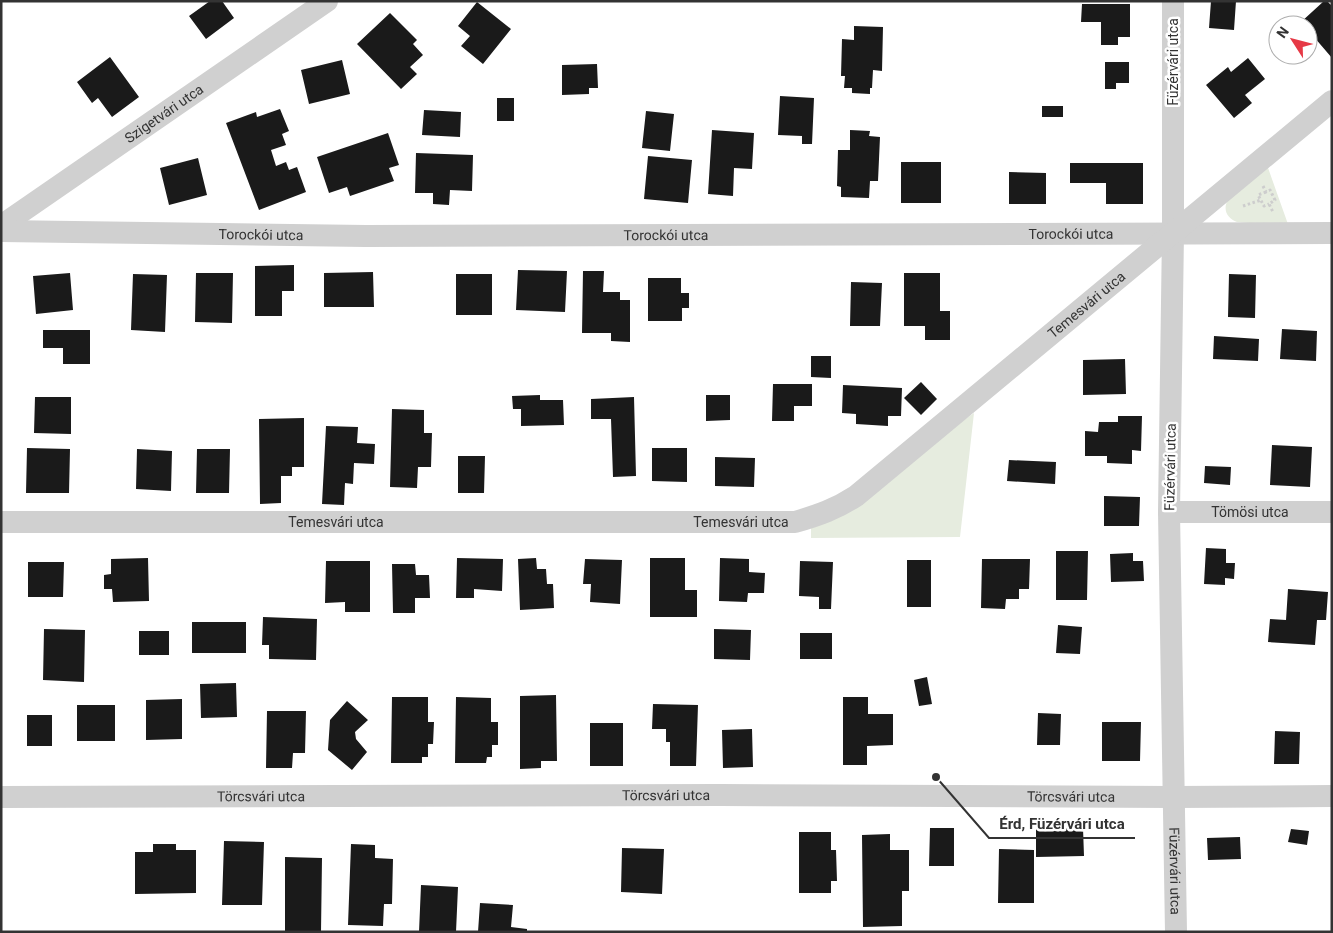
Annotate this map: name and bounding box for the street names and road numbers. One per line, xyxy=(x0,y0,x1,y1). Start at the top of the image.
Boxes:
street label: Füzérvári utca xyxy=(1165,18,1181,106)
street label: Szigetvári utca xyxy=(122,81,206,146)
street label: Torockói utca xyxy=(218,226,304,243)
street label: Torockói utca xyxy=(1029,226,1113,242)
street label: Torockói utca xyxy=(624,227,708,243)
street label: Temesvári utca xyxy=(1045,268,1128,341)
street label: Füzérvári utca xyxy=(1161,423,1179,511)
street label: Tömösi utca xyxy=(1211,504,1289,520)
street label: Temesvári utca xyxy=(288,514,384,530)
street label: Temesvári utca xyxy=(693,514,789,530)
street label: Törcsvári utca xyxy=(622,787,710,803)
street label: Törcsvári utca xyxy=(217,788,305,804)
street label: Törcsvári utca xyxy=(1027,788,1115,805)
street label: Füzérvári utca xyxy=(1166,827,1184,915)

